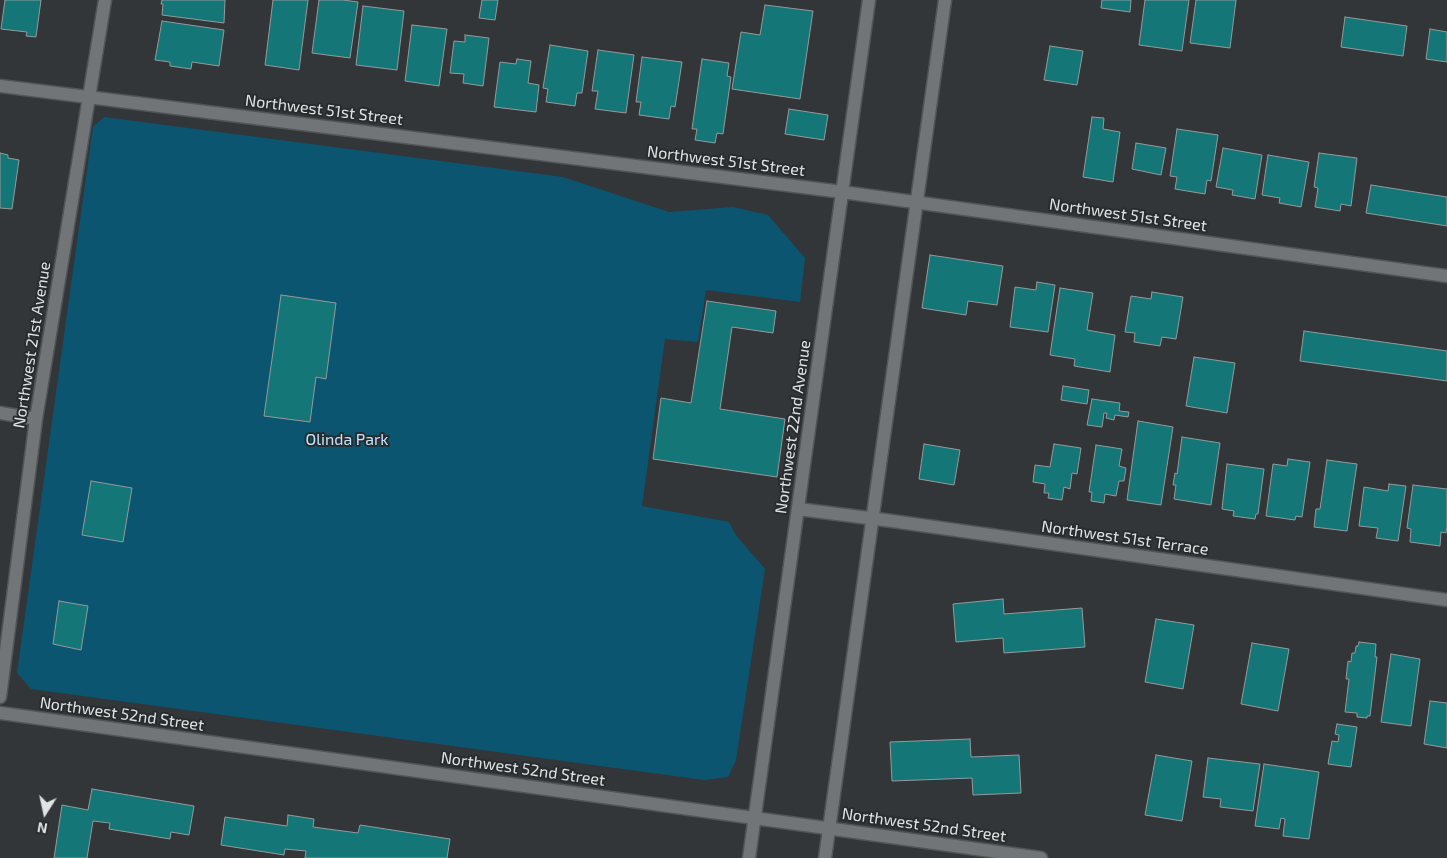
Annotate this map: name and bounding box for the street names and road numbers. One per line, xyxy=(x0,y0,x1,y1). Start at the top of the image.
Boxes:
street label: Northwest 51st Street xyxy=(244,91,404,129)
street label: Northwest 51st Street xyxy=(646,142,806,180)
street label: Northwest 51st Street xyxy=(1048,194,1208,236)
street label: Northwest 21st Avenue xyxy=(9,260,55,430)
street label: Northwest 22nd Avenue xyxy=(771,339,815,515)
street label: Northwest 51st Terrace xyxy=(1040,517,1210,559)
street label: Northwest 52nd Street xyxy=(39,693,205,735)
street label: Northwest 52nd Street xyxy=(440,748,606,790)
street label: Northwest 52nd Street xyxy=(841,804,1007,846)

